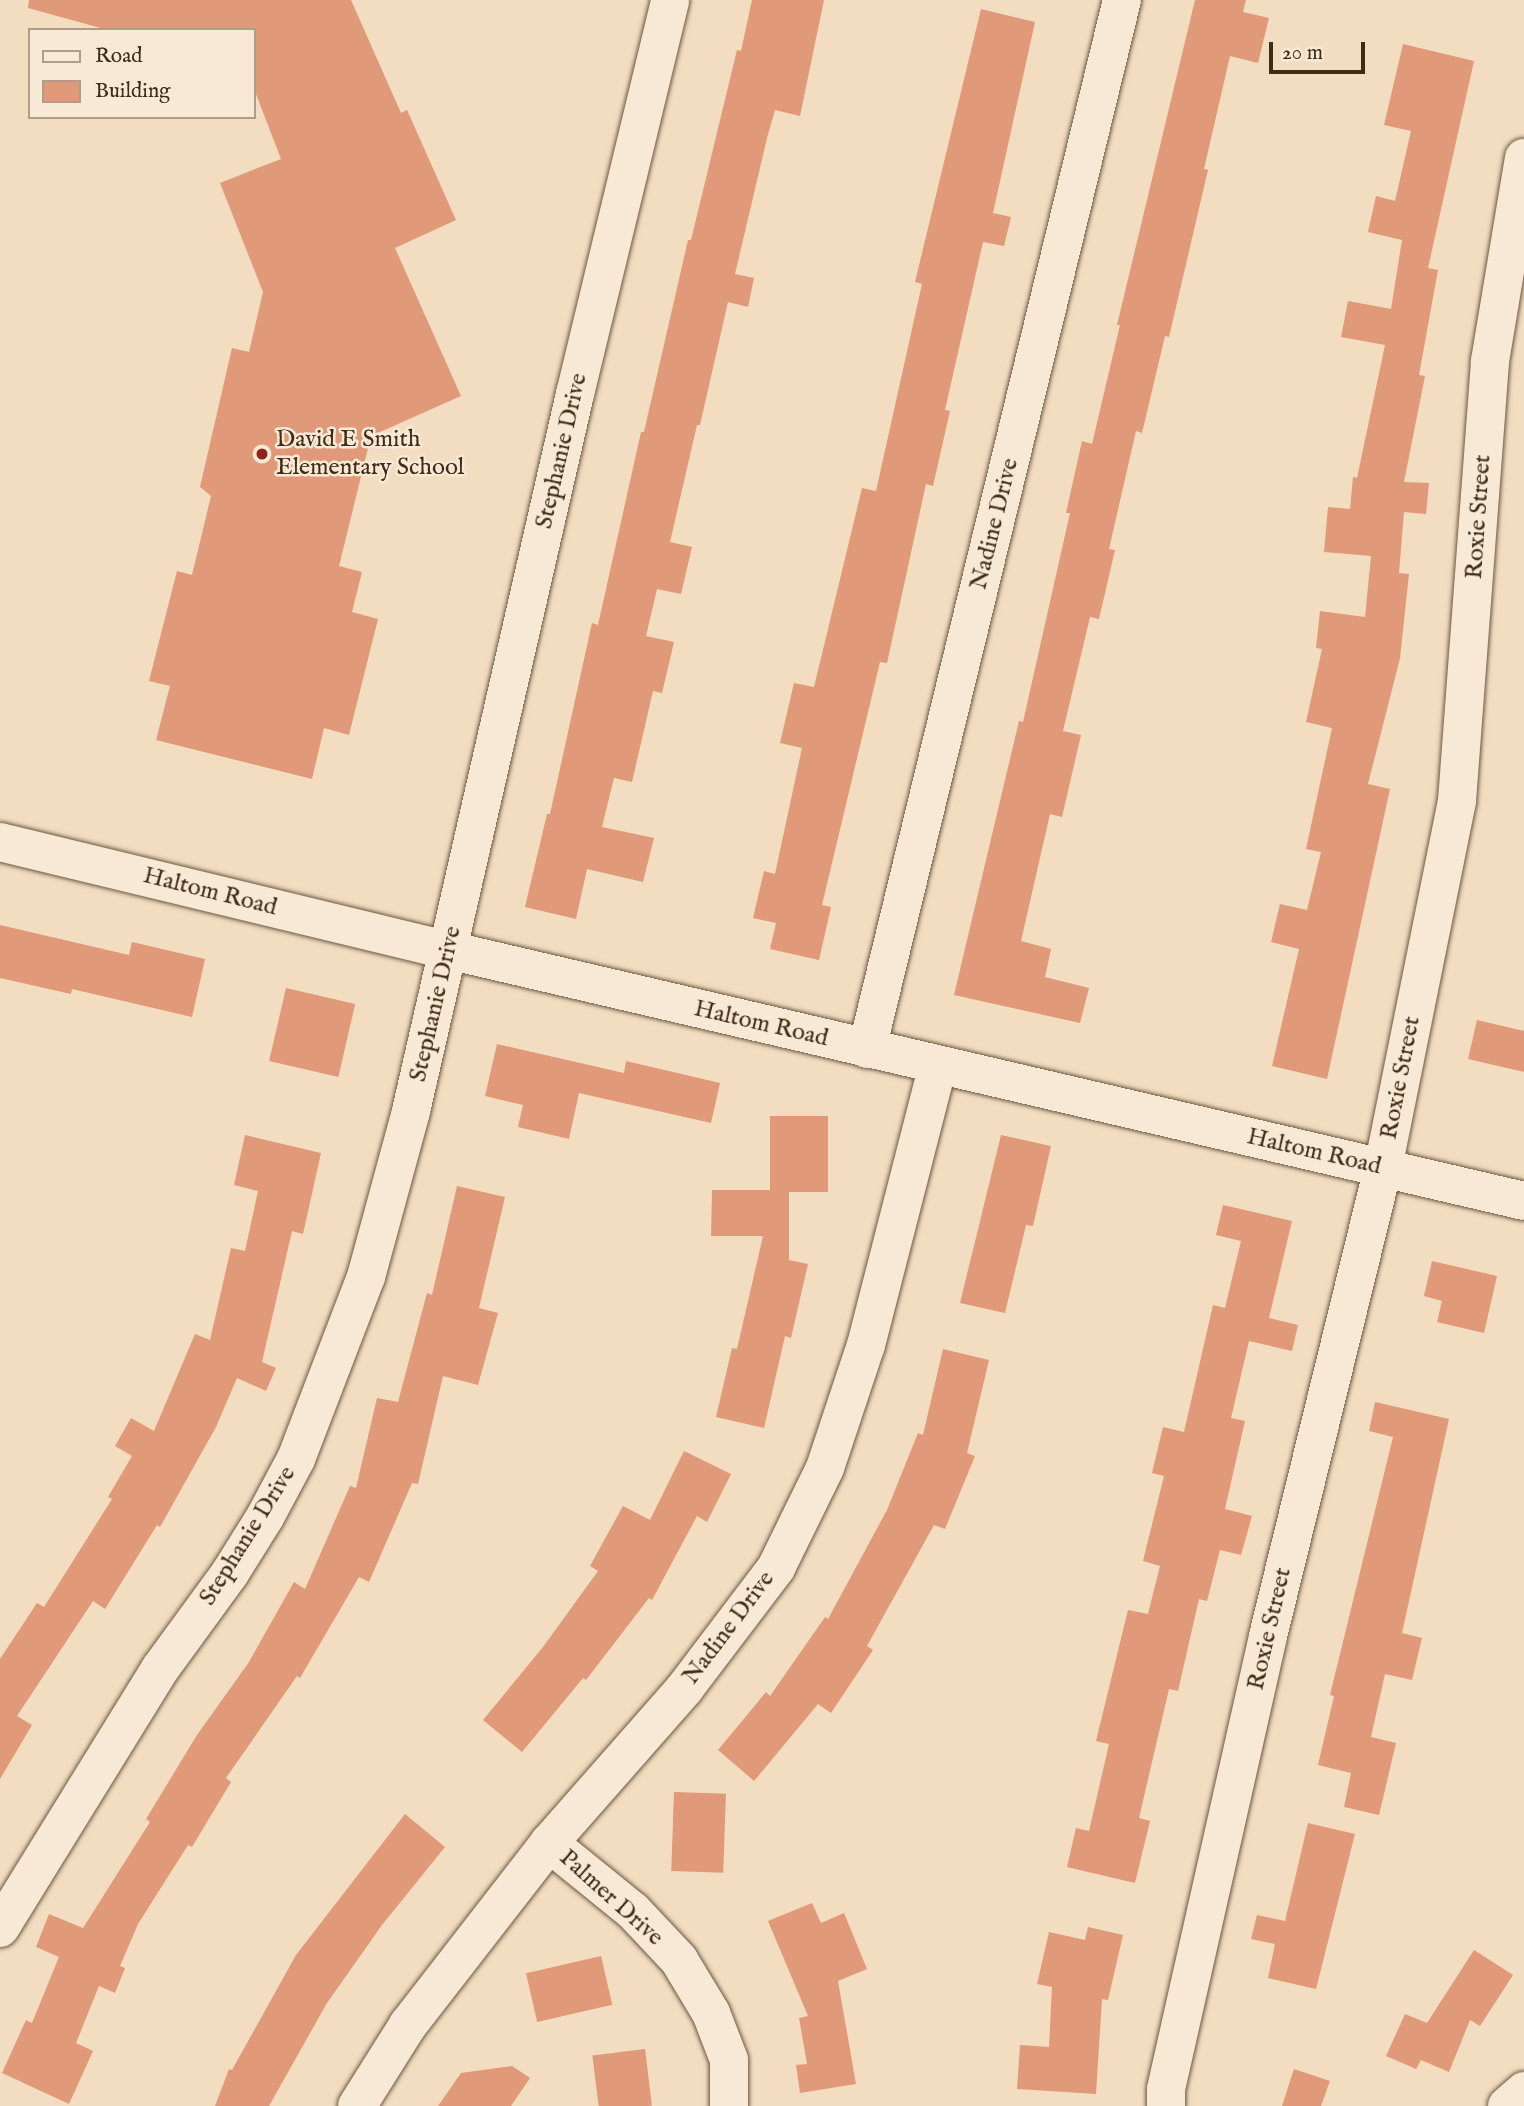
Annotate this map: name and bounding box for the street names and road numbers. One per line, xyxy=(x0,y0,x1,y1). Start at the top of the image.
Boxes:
street label: Stephanie Drive xyxy=(530,370,594,532)
street label: Roxie Street xyxy=(1460,454,1498,580)
street label: Nadine Drive xyxy=(965,455,1025,593)
street label: Haltom Road xyxy=(140,861,280,923)
street label: Stephanie Drive xyxy=(404,923,468,1085)
street label: Haltom Road xyxy=(691,995,831,1053)
street label: Roxie Street xyxy=(1375,1014,1427,1142)
street label: Haltom Road xyxy=(1244,1123,1384,1181)
street label: Stephanie Drive xyxy=(194,1461,302,1611)
street label: Roxie Street xyxy=(1242,1565,1298,1693)
street label: Nadine Drive xyxy=(677,1566,781,1690)
street label: Palmer Drive xyxy=(553,1844,669,1952)

